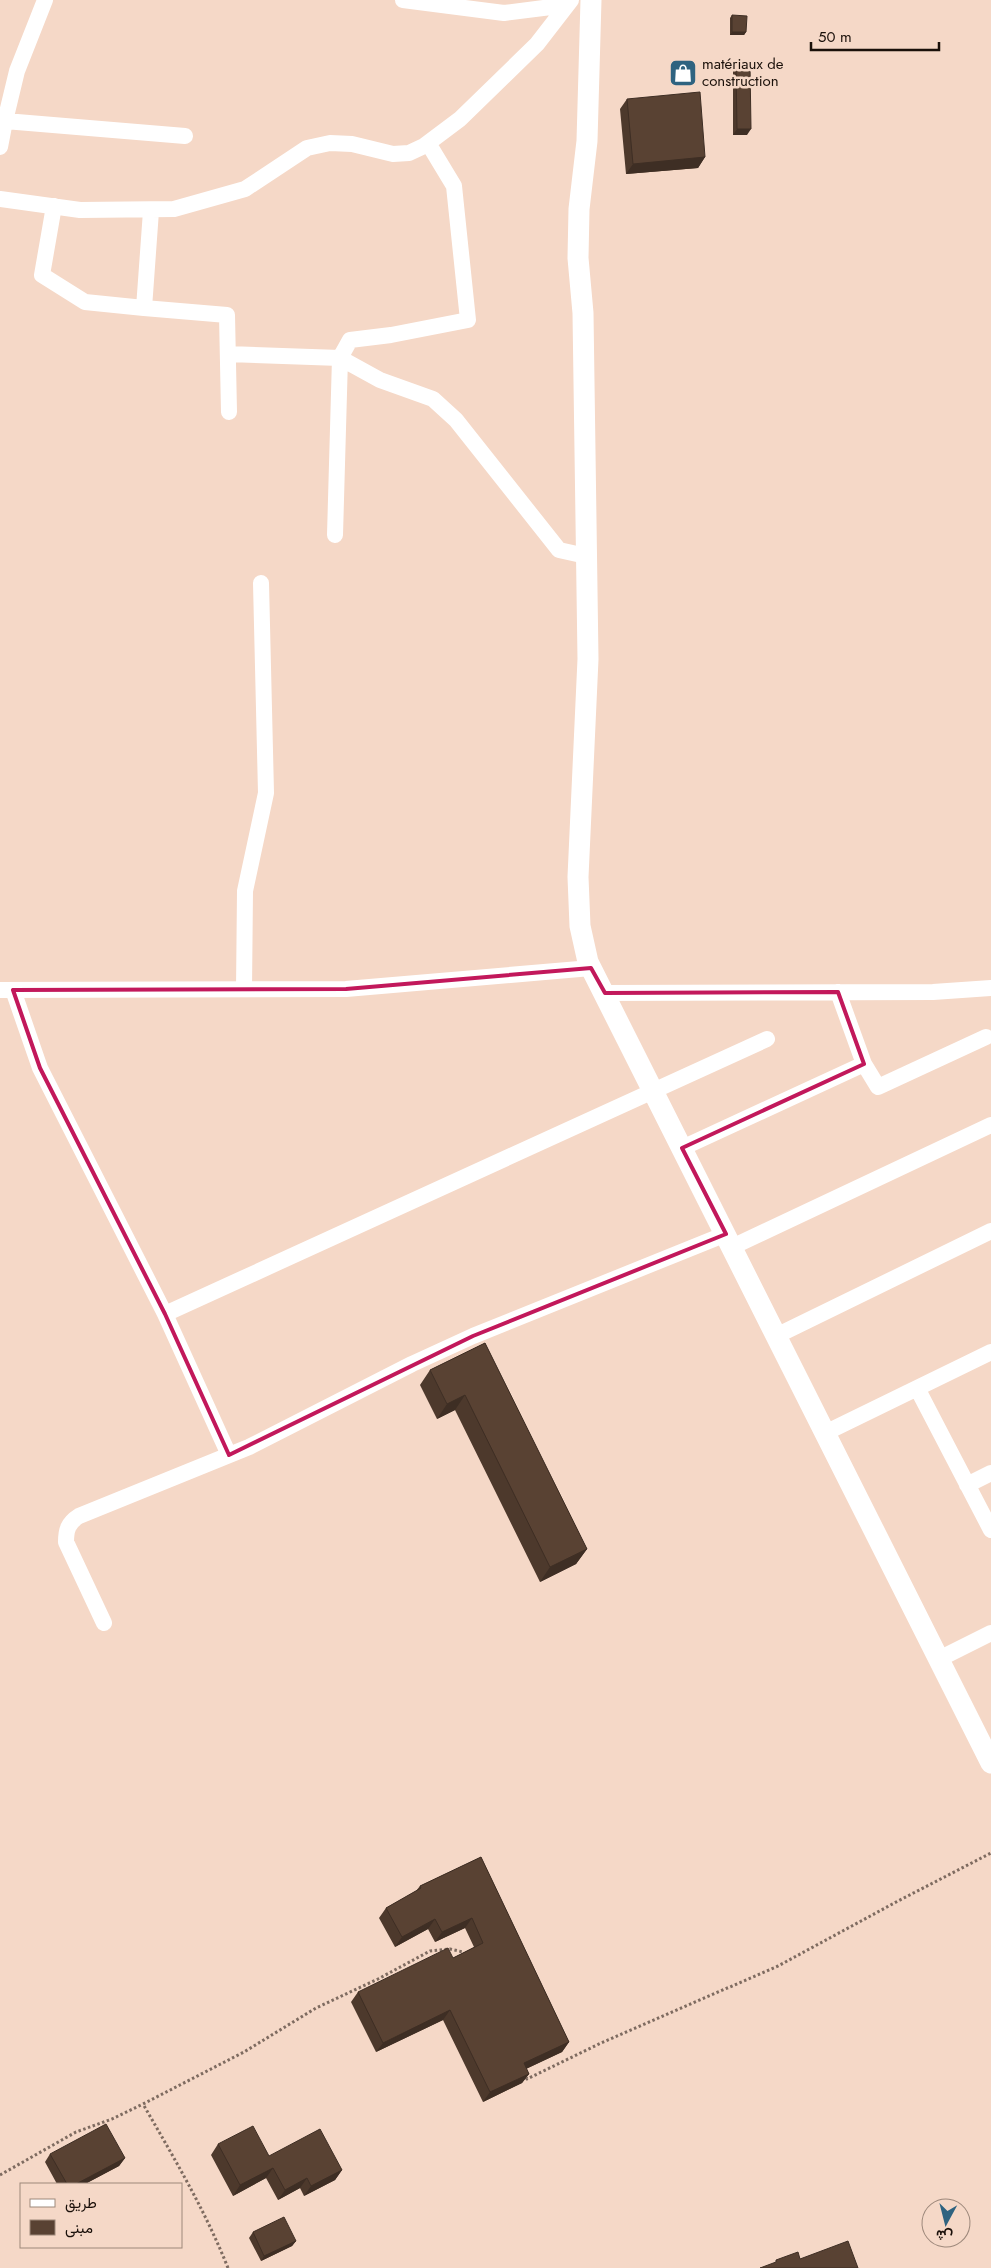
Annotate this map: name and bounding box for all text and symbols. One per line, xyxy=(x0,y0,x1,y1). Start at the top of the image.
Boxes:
scale bar xyxy=(811,20,938,52)
text: 50 m xyxy=(818,26,852,48)
place label: matériaux de construction xyxy=(702,53,784,92)
shop icon: matériaux de construction xyxy=(668,58,698,88)
legend xyxy=(20,2183,182,2248)
text: طريق xyxy=(65,2192,97,2214)
north arrow xyxy=(921,2198,971,2248)
text: مبنى xyxy=(65,2217,93,2239)
text: ش xyxy=(935,2225,954,2247)

